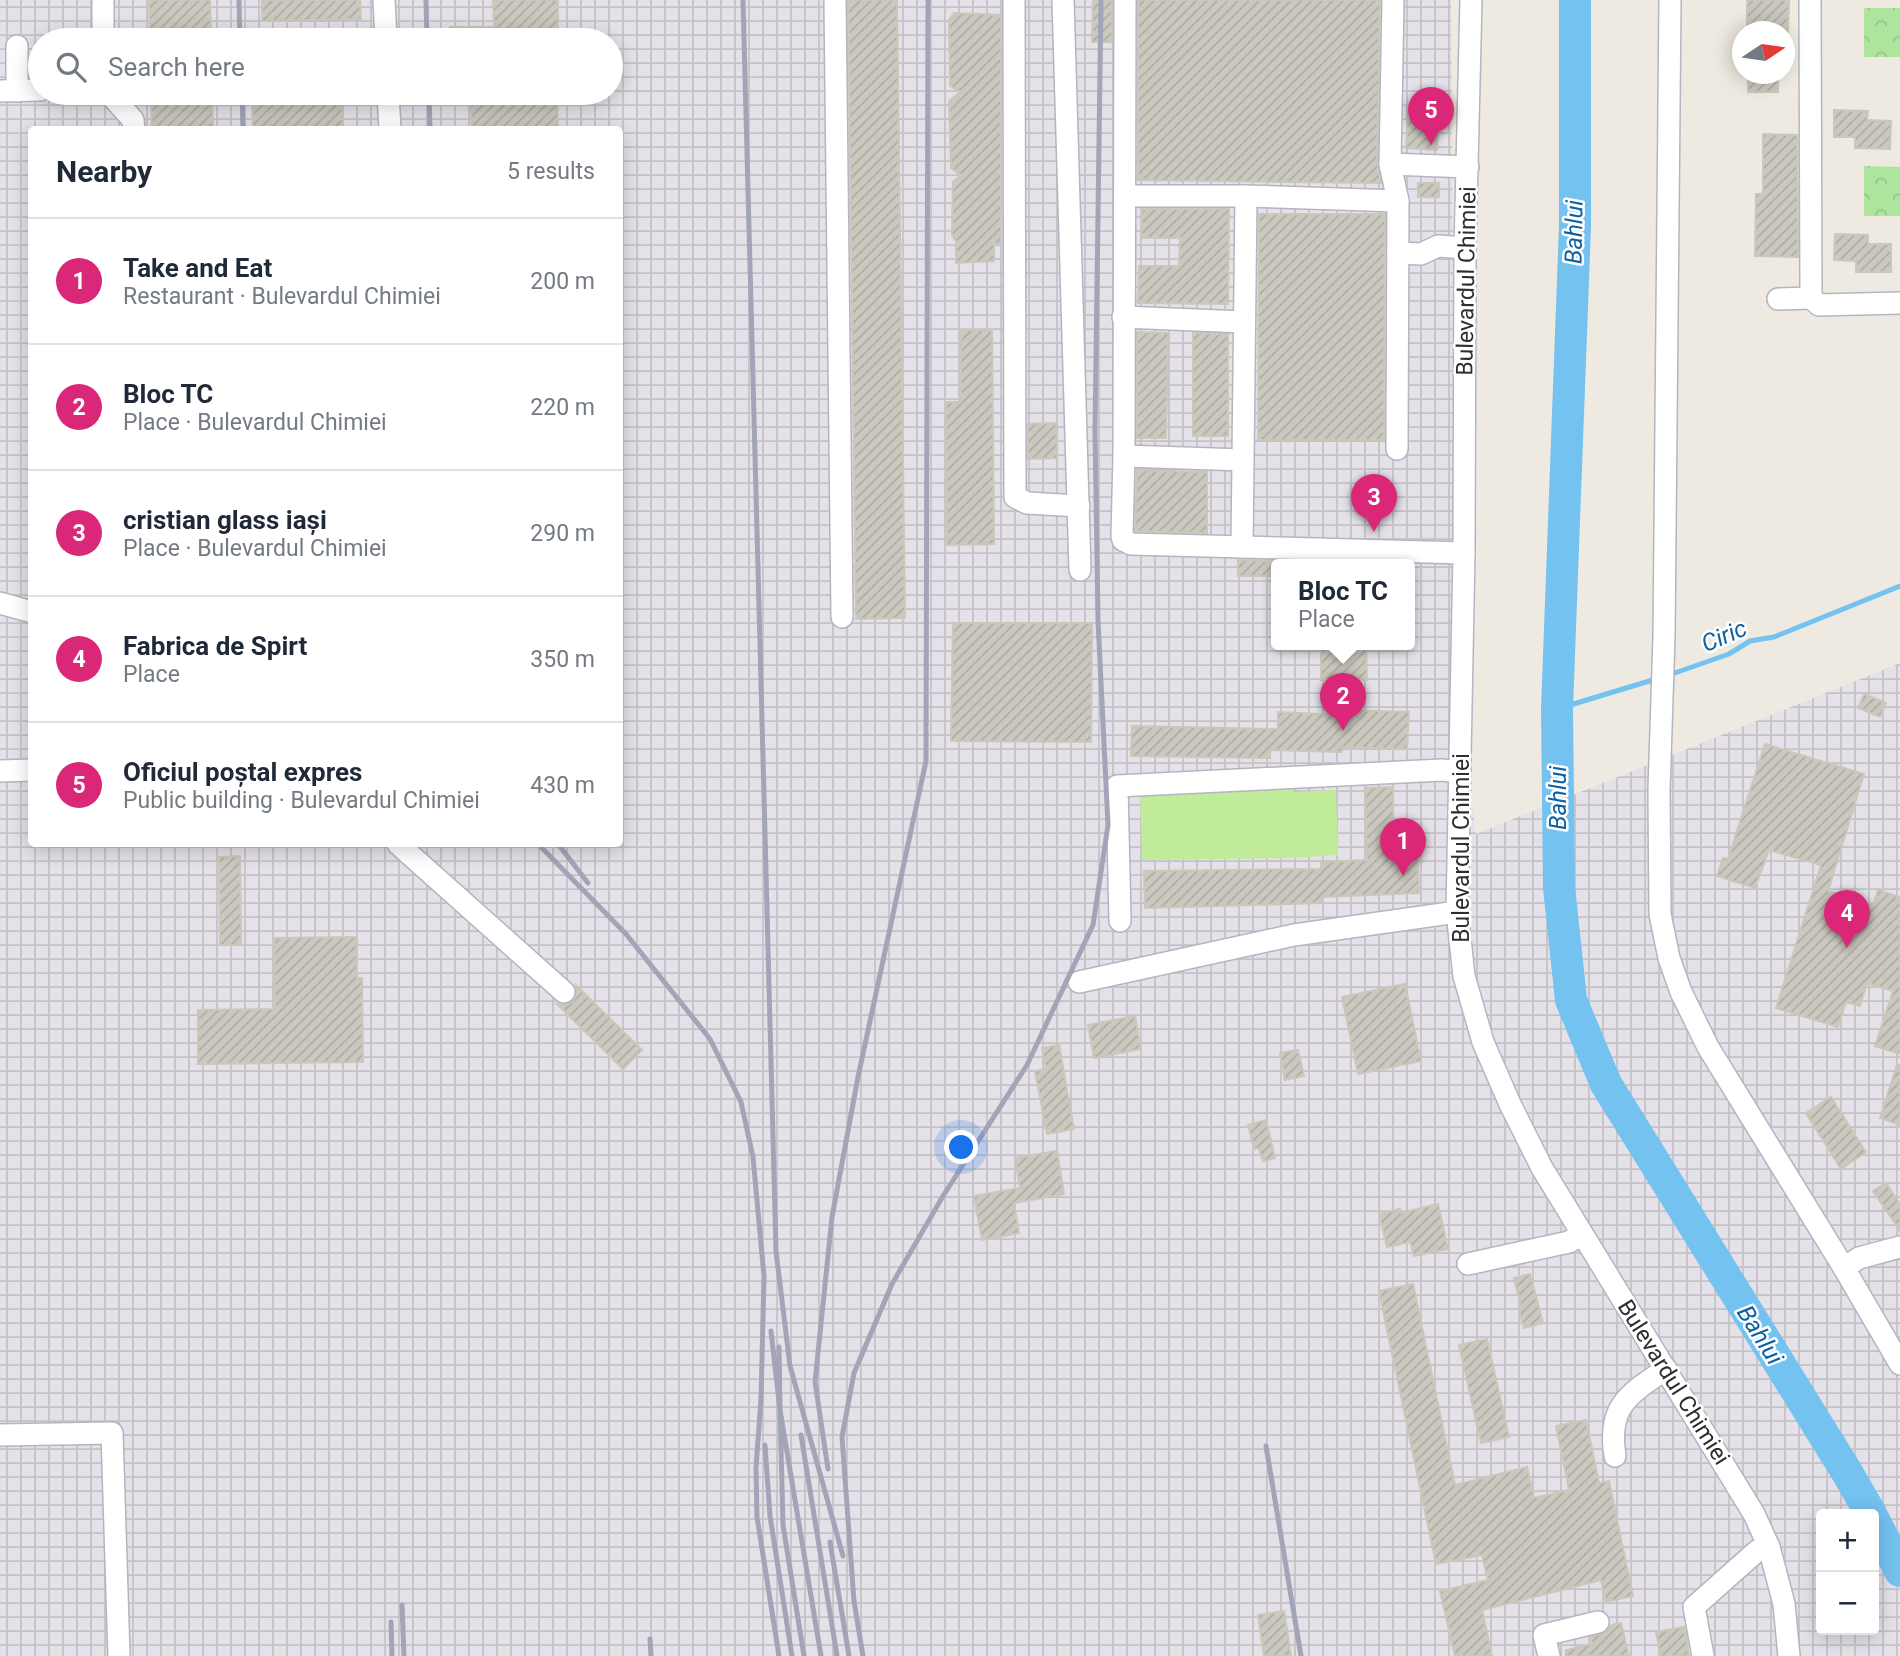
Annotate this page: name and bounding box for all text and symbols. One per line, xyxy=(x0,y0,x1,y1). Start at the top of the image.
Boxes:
north arrow xyxy=(1732,21,1795,84)
search box xyxy=(28,28,623,105)
icon: search xyxy=(52,48,90,86)
text: Search here xyxy=(108,52,245,82)
pin: 5 xyxy=(1408,87,1454,145)
text: Nearby xyxy=(56,154,152,189)
text: 5 results xyxy=(507,158,595,185)
street label: Bulevardul Chimiei xyxy=(1451,186,1482,376)
water label: Bahlui xyxy=(1559,199,1589,264)
text: Take and Eat xyxy=(123,253,272,283)
text: 1 xyxy=(72,268,86,295)
text: 200 m xyxy=(530,268,595,295)
text: Restaurant · Bulevardul Chimiei xyxy=(123,283,441,310)
text: Bloc TC xyxy=(123,379,213,409)
text: 2 xyxy=(72,394,86,421)
text: 220 m xyxy=(530,394,595,421)
text: Place · Bulevardul Chimiei xyxy=(123,409,387,436)
pin: 3 xyxy=(1351,474,1397,532)
text: cristian glass iași xyxy=(123,505,327,535)
text: 3 xyxy=(72,520,86,547)
text: 290 m xyxy=(530,520,595,547)
text: Place · Bulevardul Chimiei xyxy=(123,535,387,562)
popup xyxy=(1271,559,1415,650)
text: Bloc TC xyxy=(1298,576,1388,606)
text: Place xyxy=(1298,606,1355,633)
water label: Ciric xyxy=(1697,614,1751,658)
text: Fabrica de Spirt xyxy=(123,631,307,661)
text: 4 xyxy=(72,646,86,673)
text: 350 m xyxy=(530,646,595,673)
text: Place xyxy=(123,661,180,688)
pin: 2 xyxy=(1320,673,1366,731)
street label: Bulevardul Chimiei xyxy=(1448,753,1475,943)
text: Oficiul poștal expres xyxy=(123,757,362,787)
water label: Bahlui xyxy=(1544,766,1572,830)
text: 5 xyxy=(72,772,86,799)
text: 430 m xyxy=(530,772,595,799)
text: Public building · Bulevardul Chimiei xyxy=(123,787,480,814)
pin: 1 xyxy=(1380,818,1426,876)
pin: 4 xyxy=(1824,890,1870,948)
your location xyxy=(944,1130,978,1164)
street label: Bulevardul Chimiei xyxy=(1612,1295,1735,1470)
water label: Bahlui xyxy=(1731,1300,1789,1370)
map controls xyxy=(1816,1509,1879,1635)
button: + xyxy=(1816,1509,1879,1572)
button: − xyxy=(1816,1572,1879,1635)

